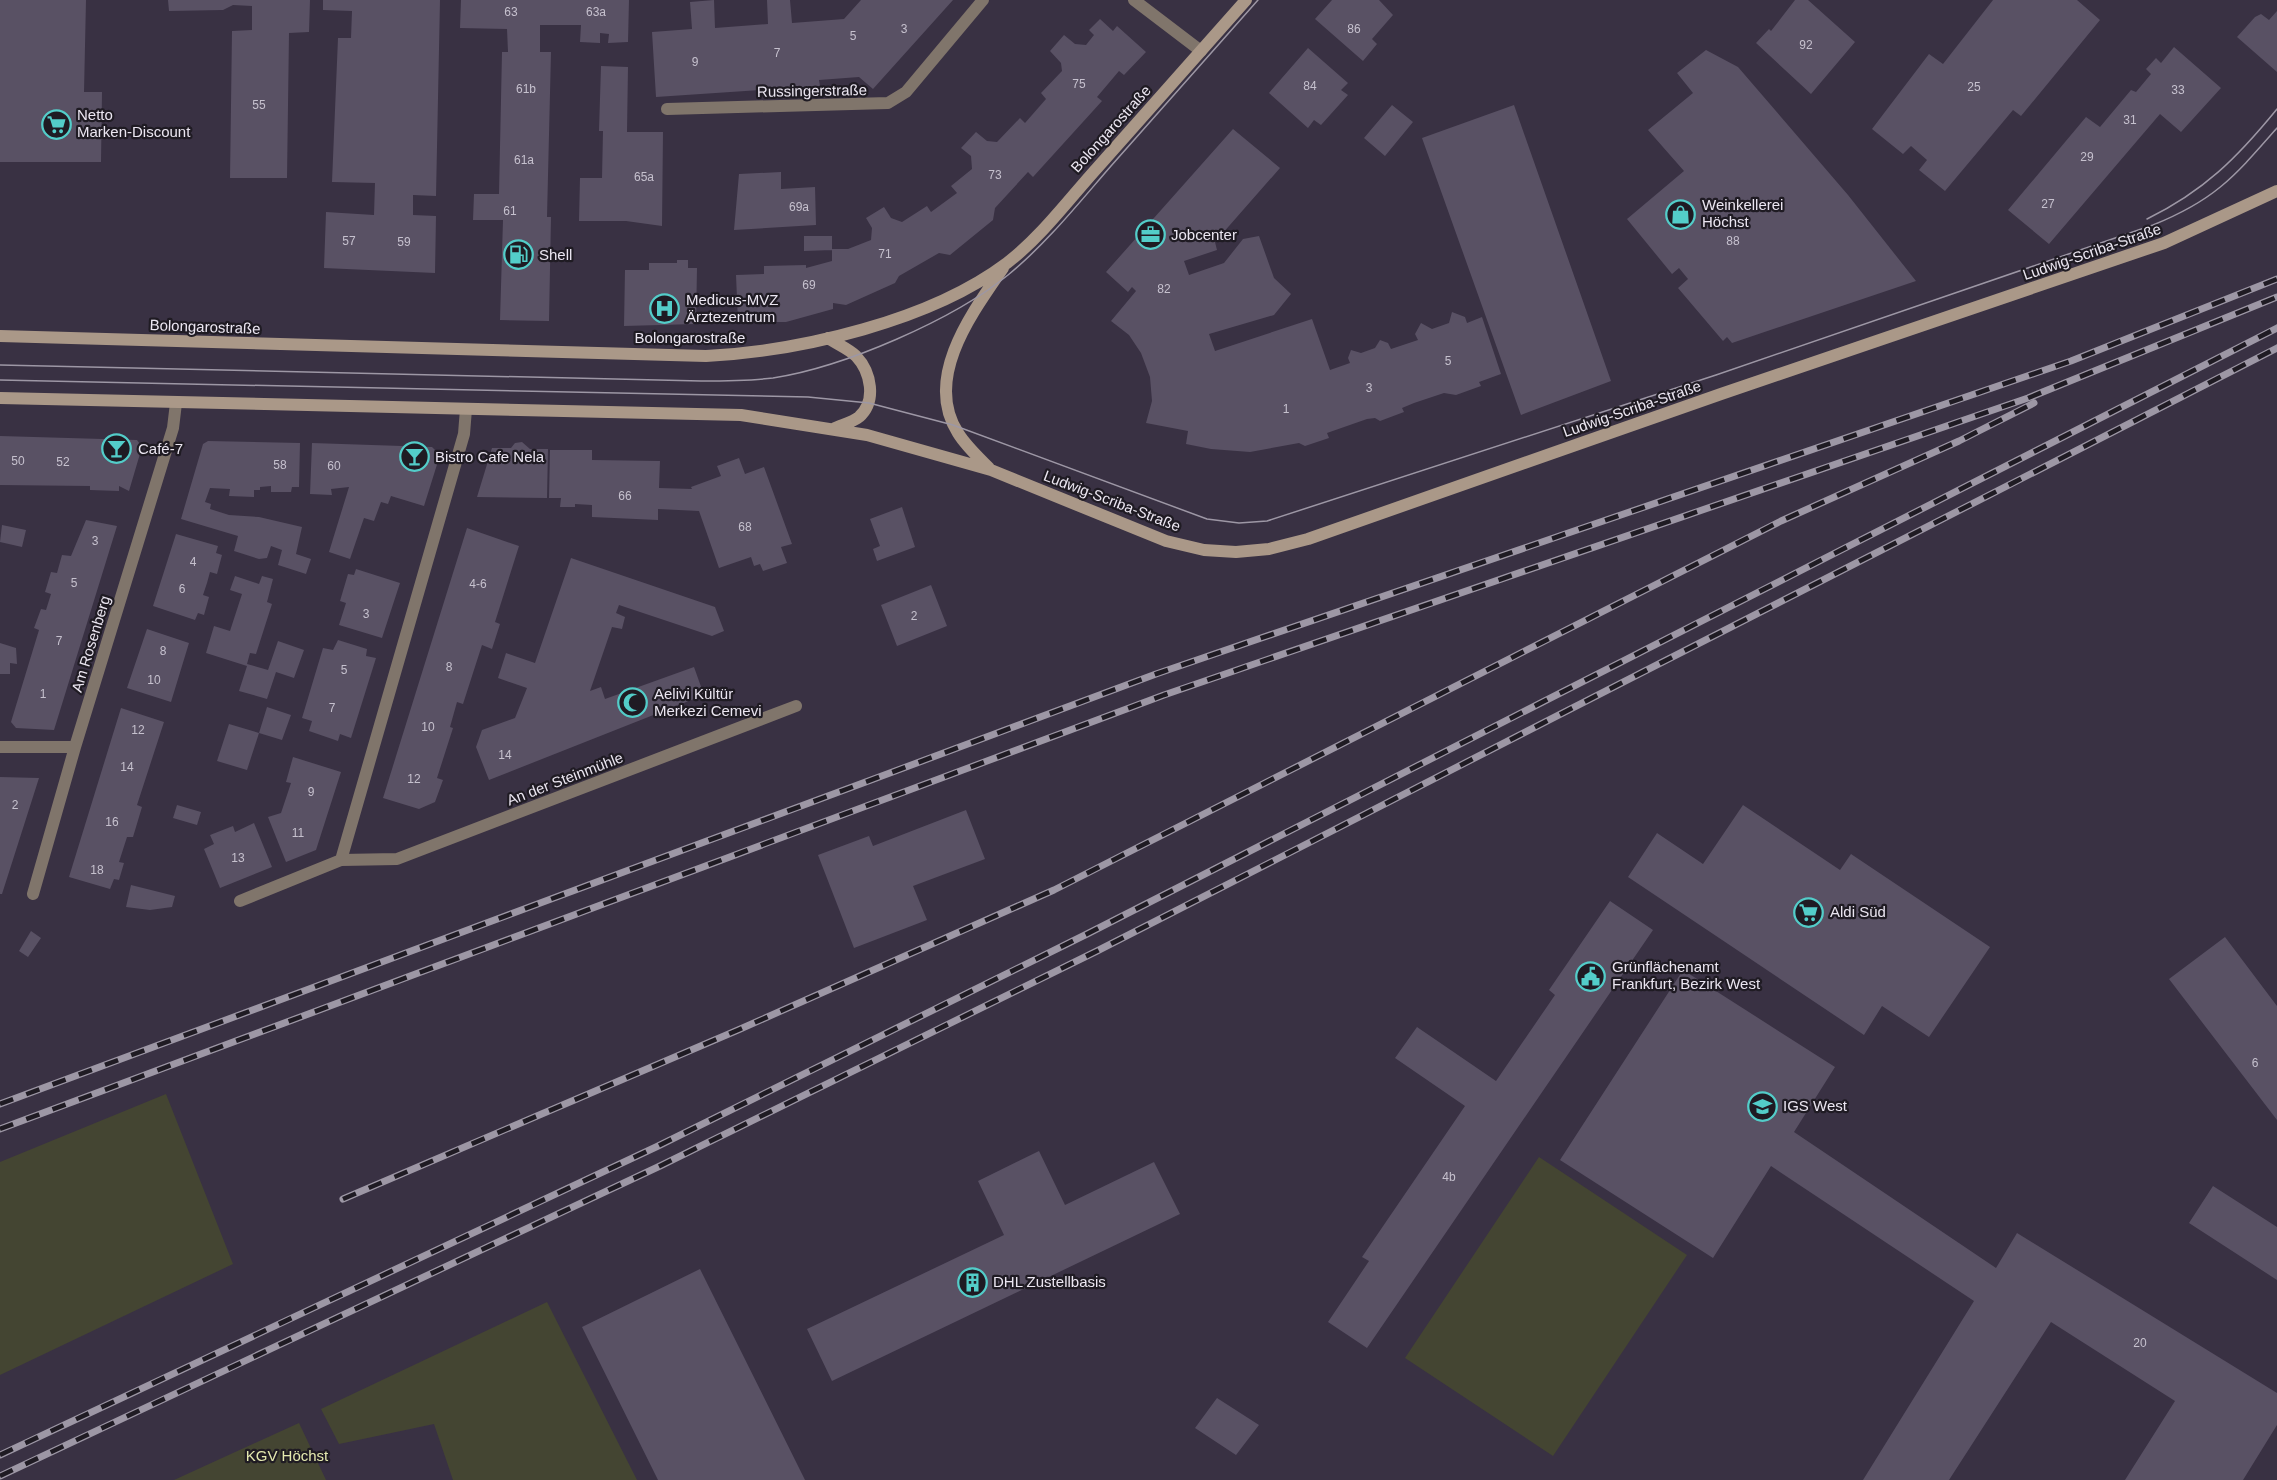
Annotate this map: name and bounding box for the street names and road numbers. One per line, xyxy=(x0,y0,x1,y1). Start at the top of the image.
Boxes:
street label: Russingerstraße xyxy=(757,81,867,100)
street label: Bolongarostraße xyxy=(1067,82,1154,176)
street label: Ludwig-Scriba-Straße xyxy=(2020,220,2163,283)
street label: Bolongarostraße xyxy=(149,316,261,337)
street label: Bolongarostraße xyxy=(635,329,745,346)
street label: Ludwig-Scriba-Straße xyxy=(1560,377,1703,440)
street label: Ludwig-Scriba-Straße xyxy=(1041,467,1183,534)
street label: Am Rosenberg xyxy=(68,594,113,694)
street label: An der Steinmühle xyxy=(504,748,625,809)

